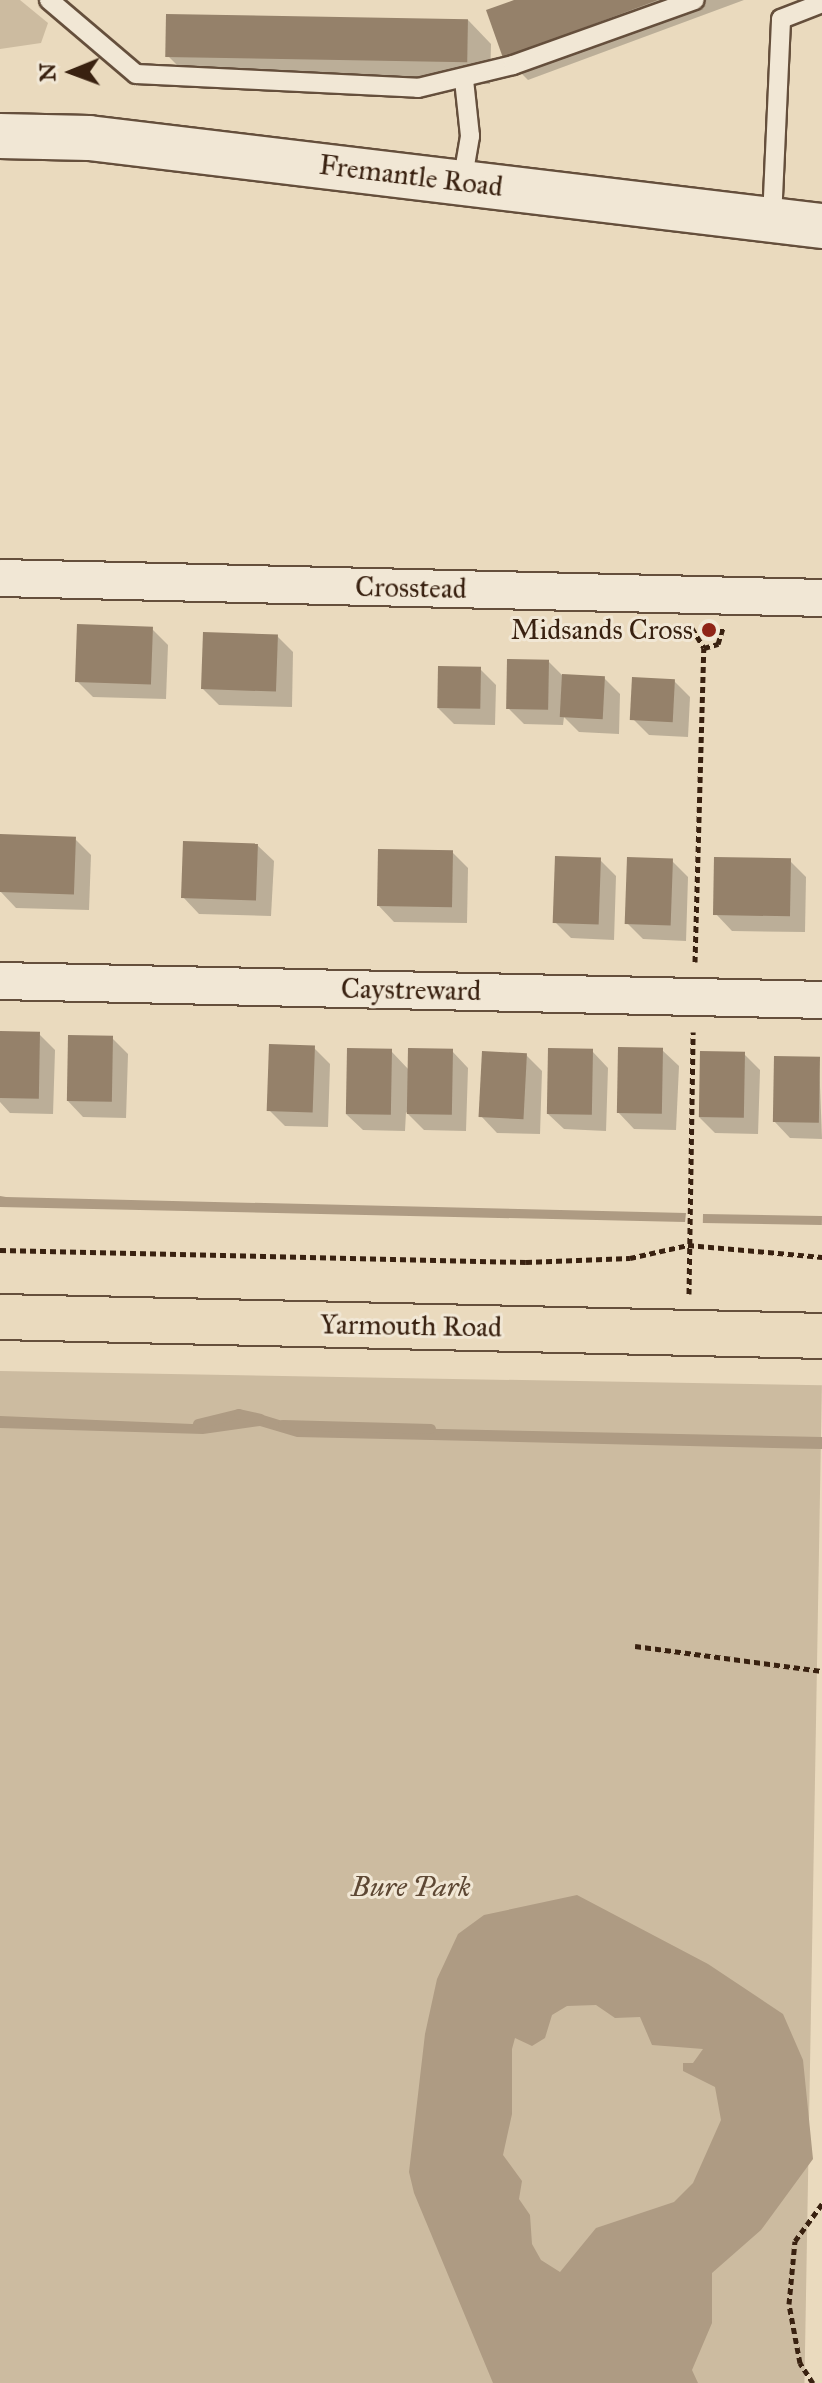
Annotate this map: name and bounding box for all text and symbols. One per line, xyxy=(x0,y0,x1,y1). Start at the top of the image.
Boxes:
north arrow xyxy=(32,32,112,112)
text: N xyxy=(34,63,61,82)
street label: Fremantle Road xyxy=(317,148,505,204)
street label: Crosstead xyxy=(355,570,467,606)
place label: Midsands Cross xyxy=(511,613,693,647)
marker: Midsands Cross xyxy=(700,621,718,639)
street label: Caystreward xyxy=(341,972,481,1008)
street label: Yarmouth Road xyxy=(320,1308,502,1344)
park label: Bure Park xyxy=(351,1870,471,1904)

